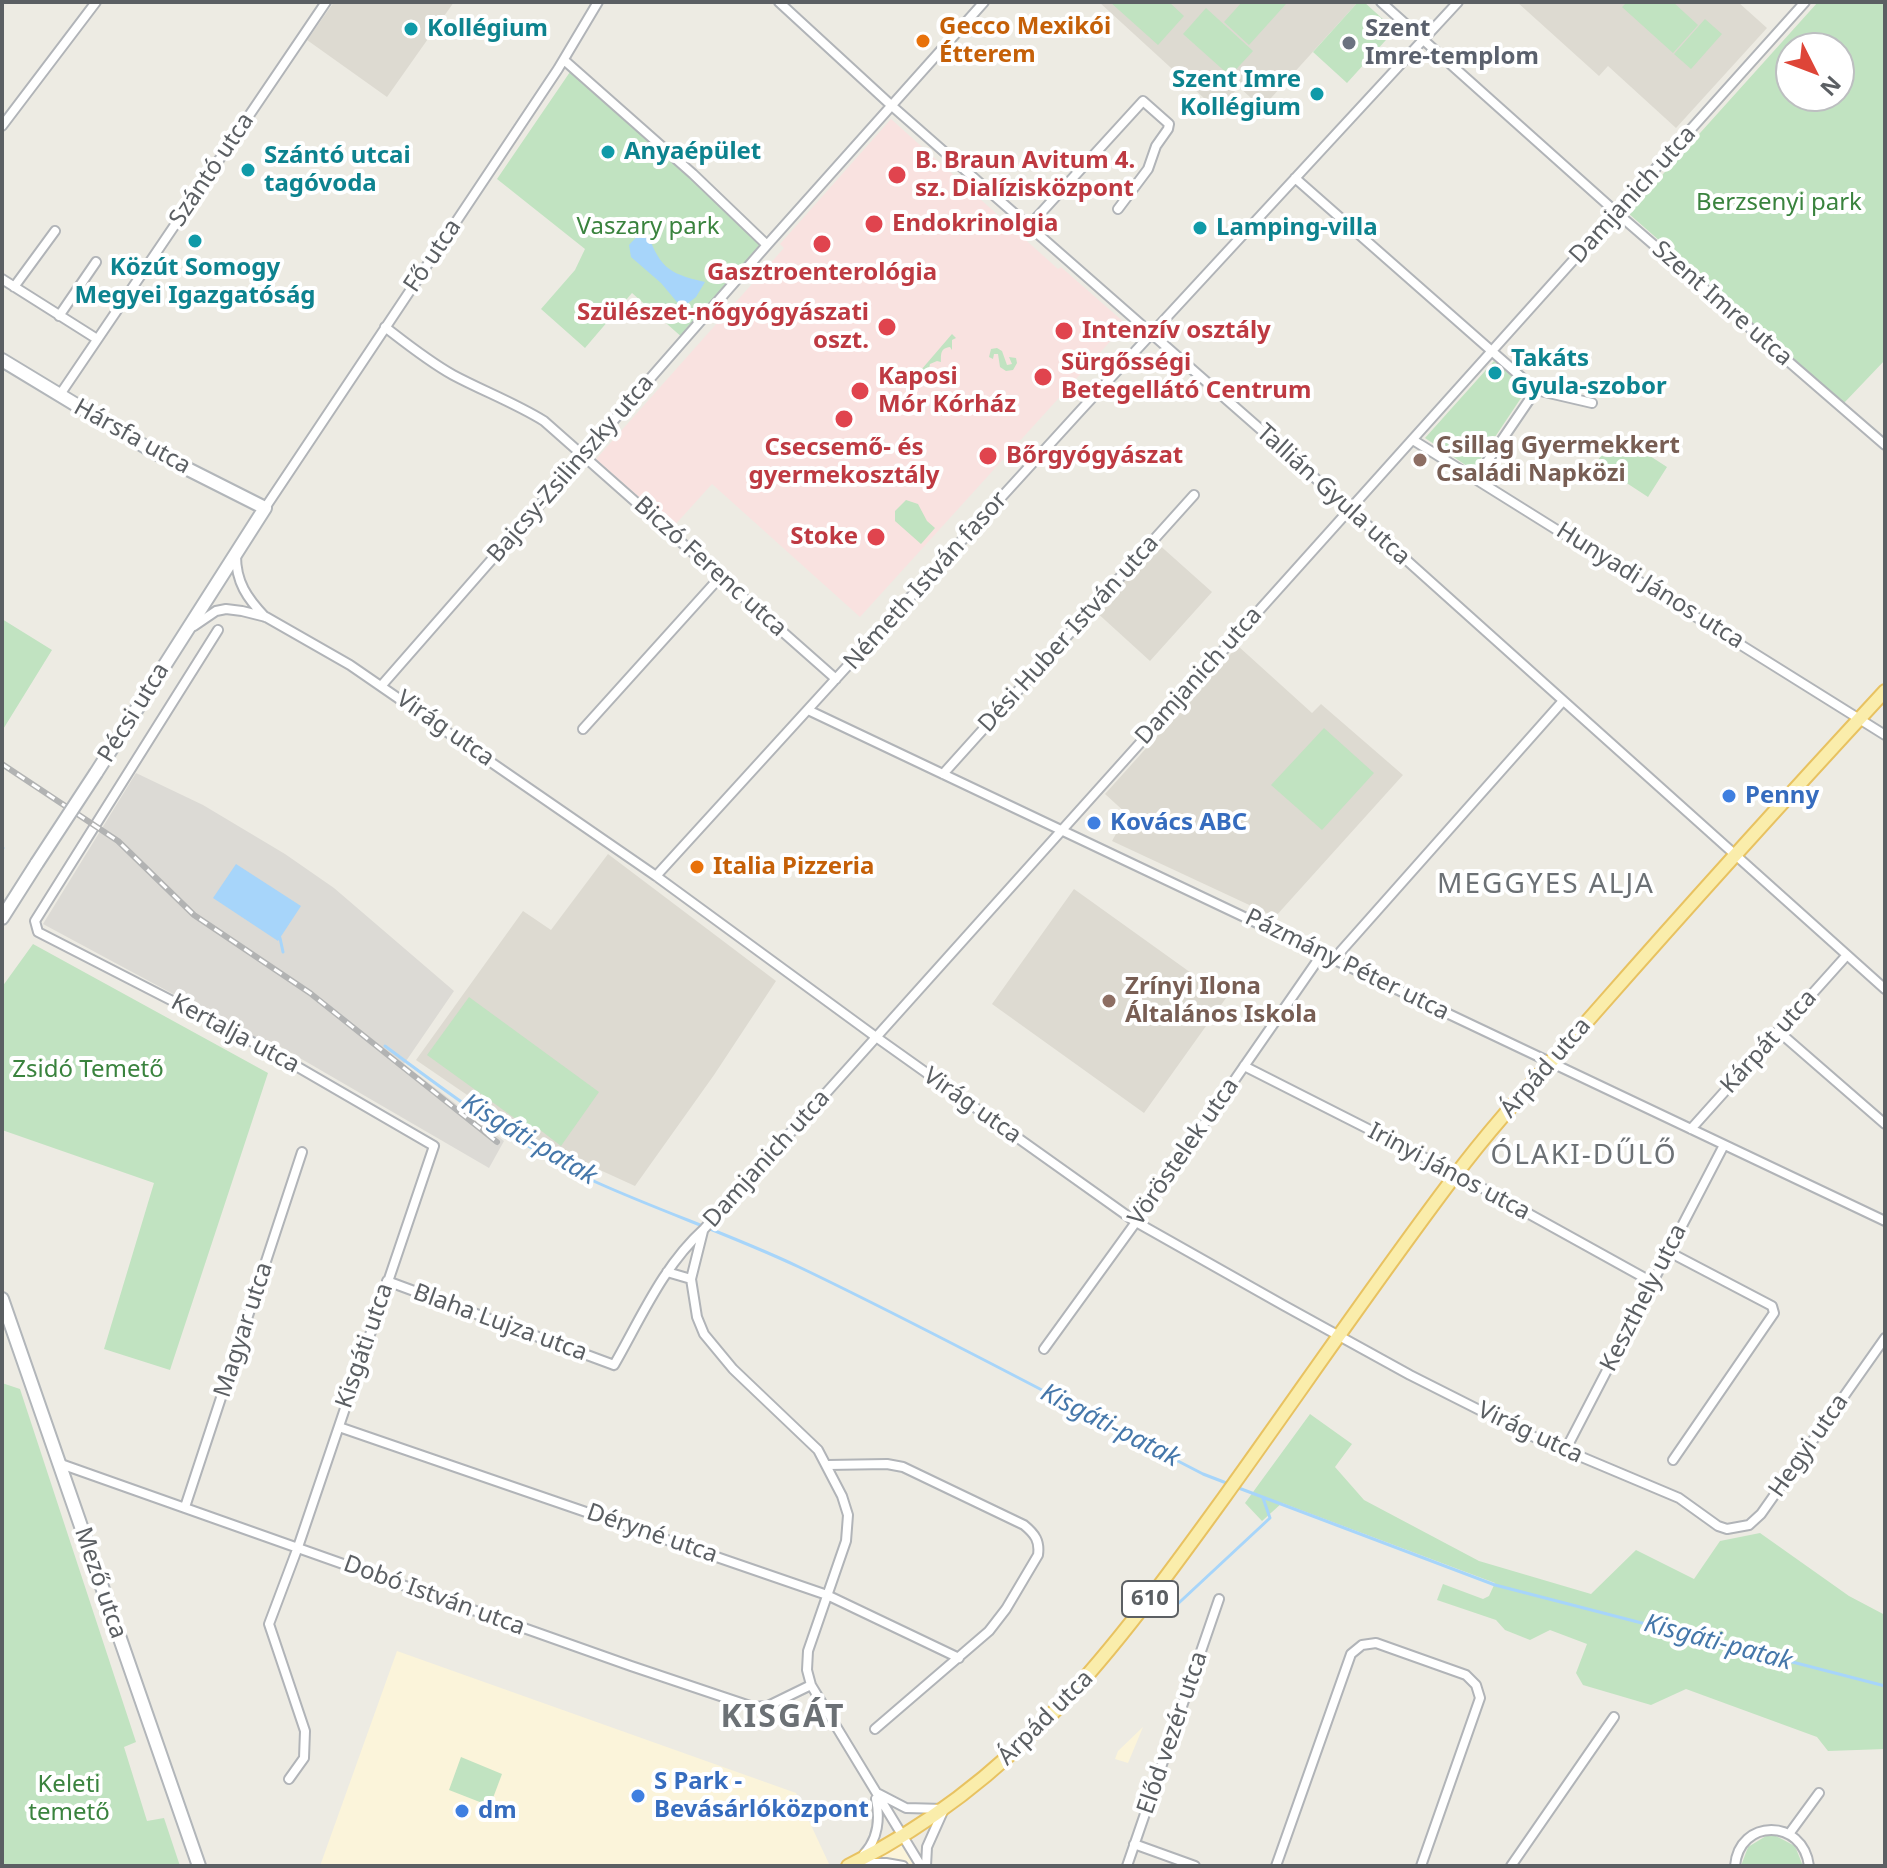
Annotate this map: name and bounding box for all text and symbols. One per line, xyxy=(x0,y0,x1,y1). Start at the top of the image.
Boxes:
place label: Gecco Mexikói Étterem xyxy=(939,13,1111,69)
place label: Kollégium xyxy=(427,15,548,43)
place label: Szent Imre-templom xyxy=(1365,15,1539,71)
marker: Kollégium xyxy=(402,20,420,38)
marker: Gecco Mexikói Étterem xyxy=(914,32,932,50)
north arrow xyxy=(1775,32,1855,112)
marker: Szent Imre-templom xyxy=(1340,34,1358,52)
place label: Szent Imre Kollégium xyxy=(1172,66,1301,122)
text: N xyxy=(1814,70,1848,103)
marker: Szent Imre Kollégium xyxy=(1308,85,1326,103)
street label: Szántó utca xyxy=(164,108,260,232)
street label: Damjanich utca xyxy=(1564,120,1702,270)
place label: Anyaépület xyxy=(624,138,761,166)
place label: Szántó utcai tagóvoda xyxy=(264,142,411,198)
marker: Anyaépület xyxy=(599,143,617,161)
place label: B. Braun Avitum 4. sz. Dialízisközpont xyxy=(915,147,1135,203)
marker: Szántó utcai tagóvoda xyxy=(239,161,257,179)
marker: B. Braun Avitum 4. sz. Dialízisközpont xyxy=(886,164,908,186)
park label: Berzsenyi park xyxy=(1696,189,1862,217)
place label: Endokrinolgia xyxy=(892,210,1058,238)
park label: Vaszary park xyxy=(577,213,719,241)
marker: Endokrinolgia xyxy=(863,213,885,235)
street label: Fő utca xyxy=(398,214,468,298)
place label: Lamping-villa xyxy=(1216,214,1378,242)
marker: Lamping-villa xyxy=(1191,219,1209,237)
marker: Közút Somogy Megyei Igazgatóság xyxy=(186,232,204,250)
marker: Gasztroenterológia xyxy=(811,233,833,255)
street label: Szent Imre utca xyxy=(1646,235,1798,373)
place label: Közút Somogy Megyei Igazgatóság xyxy=(75,254,315,310)
place label: Gasztroenterológia xyxy=(707,259,937,287)
place label: Szülészet-nőgyógyászati oszt. xyxy=(577,299,869,355)
marker: Szülészet-nőgyógyászati oszt. xyxy=(876,316,898,338)
place label: Intenzív osztály xyxy=(1082,317,1271,345)
marker: Intenzív osztály xyxy=(1053,320,1075,342)
place label: Takáts Gyula-szobor xyxy=(1511,345,1667,401)
place label: Sürgősségi Betegellátó Centrum xyxy=(1061,349,1311,405)
place label: Kaposi Mór Kórház xyxy=(878,363,1016,419)
marker: Takáts Gyula-szobor xyxy=(1486,364,1504,382)
marker: Sürgősségi Betegellátó Centrum xyxy=(1032,366,1054,388)
street label: Bajcsy-Zsilinszky utca xyxy=(482,369,660,569)
marker: Kaposi Mór Kórház xyxy=(849,380,871,402)
street label: Hársfa utca xyxy=(69,393,195,481)
marker: Csecsemő- és gyermekosztály xyxy=(833,408,855,430)
street label: Tallián Gyula utca xyxy=(1250,418,1416,572)
place label: Csillag Gyermekkert Családi Napközi xyxy=(1436,432,1680,488)
place label: Csecsemő- és gyermekosztály xyxy=(748,434,940,490)
place label: Bőrgyógyászat xyxy=(1006,442,1183,470)
marker: Bőrgyógyászat xyxy=(977,445,999,467)
marker: Csillag Gyermekkert Családi Napközi xyxy=(1411,451,1429,469)
street label: Németh István fasor xyxy=(838,486,1014,676)
street label: Biczó Ferenc utca xyxy=(628,491,792,643)
street label: Hunyadi János utca xyxy=(1551,517,1749,655)
place label: Stoke xyxy=(790,523,858,551)
marker: Stoke xyxy=(865,526,887,548)
street label: Dési Huber István utca xyxy=(973,529,1165,739)
street label: Damjanich utca xyxy=(1130,601,1268,751)
street label: Pécsi utca xyxy=(92,658,176,768)
street label: Virág utca xyxy=(390,685,500,773)
place label: Penny xyxy=(1745,782,1819,810)
marker: Penny xyxy=(1720,787,1738,805)
place label: Kovács ABC xyxy=(1110,809,1247,837)
marker: Kovács ABC xyxy=(1085,814,1103,832)
place label: Italia Pizzeria xyxy=(713,853,874,881)
marker: Italia Pizzeria xyxy=(688,858,706,876)
district label: MEGGYES ALJA xyxy=(1437,868,1655,902)
street label: Pázmány Péter utca xyxy=(1240,903,1454,1027)
place label: Zrínyi Ilona Általános Iskola xyxy=(1125,973,1317,1029)
street label: Kárpát utca xyxy=(1715,984,1823,1100)
street label: Kertalja utca xyxy=(166,988,304,1080)
marker: Zrínyi Ilona Általános Iskola xyxy=(1100,992,1118,1010)
street label: Árpád utca xyxy=(1495,1012,1597,1124)
park label: Zsidó Temető xyxy=(12,1056,164,1084)
street label: Virág utca xyxy=(917,1062,1027,1150)
street label: Vöröstelek utca xyxy=(1122,1073,1246,1231)
street label: Damjanich utca xyxy=(698,1084,836,1234)
water label: Kisgáti-patak xyxy=(456,1087,602,1193)
street label: Irinyi János utca xyxy=(1363,1117,1535,1227)
district label: ÓLAKI-DŰLŐ xyxy=(1490,1139,1678,1173)
street label: Keszthely utca xyxy=(1595,1220,1693,1376)
street label: Magyar utca xyxy=(209,1259,279,1401)
street label: Blaha Lujza utca xyxy=(409,1278,591,1368)
street label: Kisgáti utca xyxy=(330,1280,400,1412)
water label: Kisgáti-patak xyxy=(1035,1378,1185,1474)
street label: Hegyi utca xyxy=(1763,1389,1855,1503)
street label: Virág utca xyxy=(1473,1396,1587,1470)
street label: Déryné utca xyxy=(583,1498,721,1570)
street label: Mező utca xyxy=(68,1524,132,1642)
street label: Dobó István utca xyxy=(339,1550,529,1642)
road number: 610 xyxy=(1122,1581,1178,1617)
water label: Kisgáti-patak xyxy=(1641,1608,1795,1678)
street label: Előd vezér utca xyxy=(1132,1648,1214,1818)
street label: Árpád utca xyxy=(992,1664,1100,1772)
district label: KISGÁT xyxy=(721,1699,845,1737)
place label: S Park - Bevásárlóközpont xyxy=(654,1768,869,1824)
park label: Keleti temető xyxy=(28,1771,110,1827)
marker: S Park - Bevásárlóközpont xyxy=(629,1787,647,1805)
place label: dm xyxy=(478,1797,517,1825)
marker: dm xyxy=(453,1802,471,1820)

